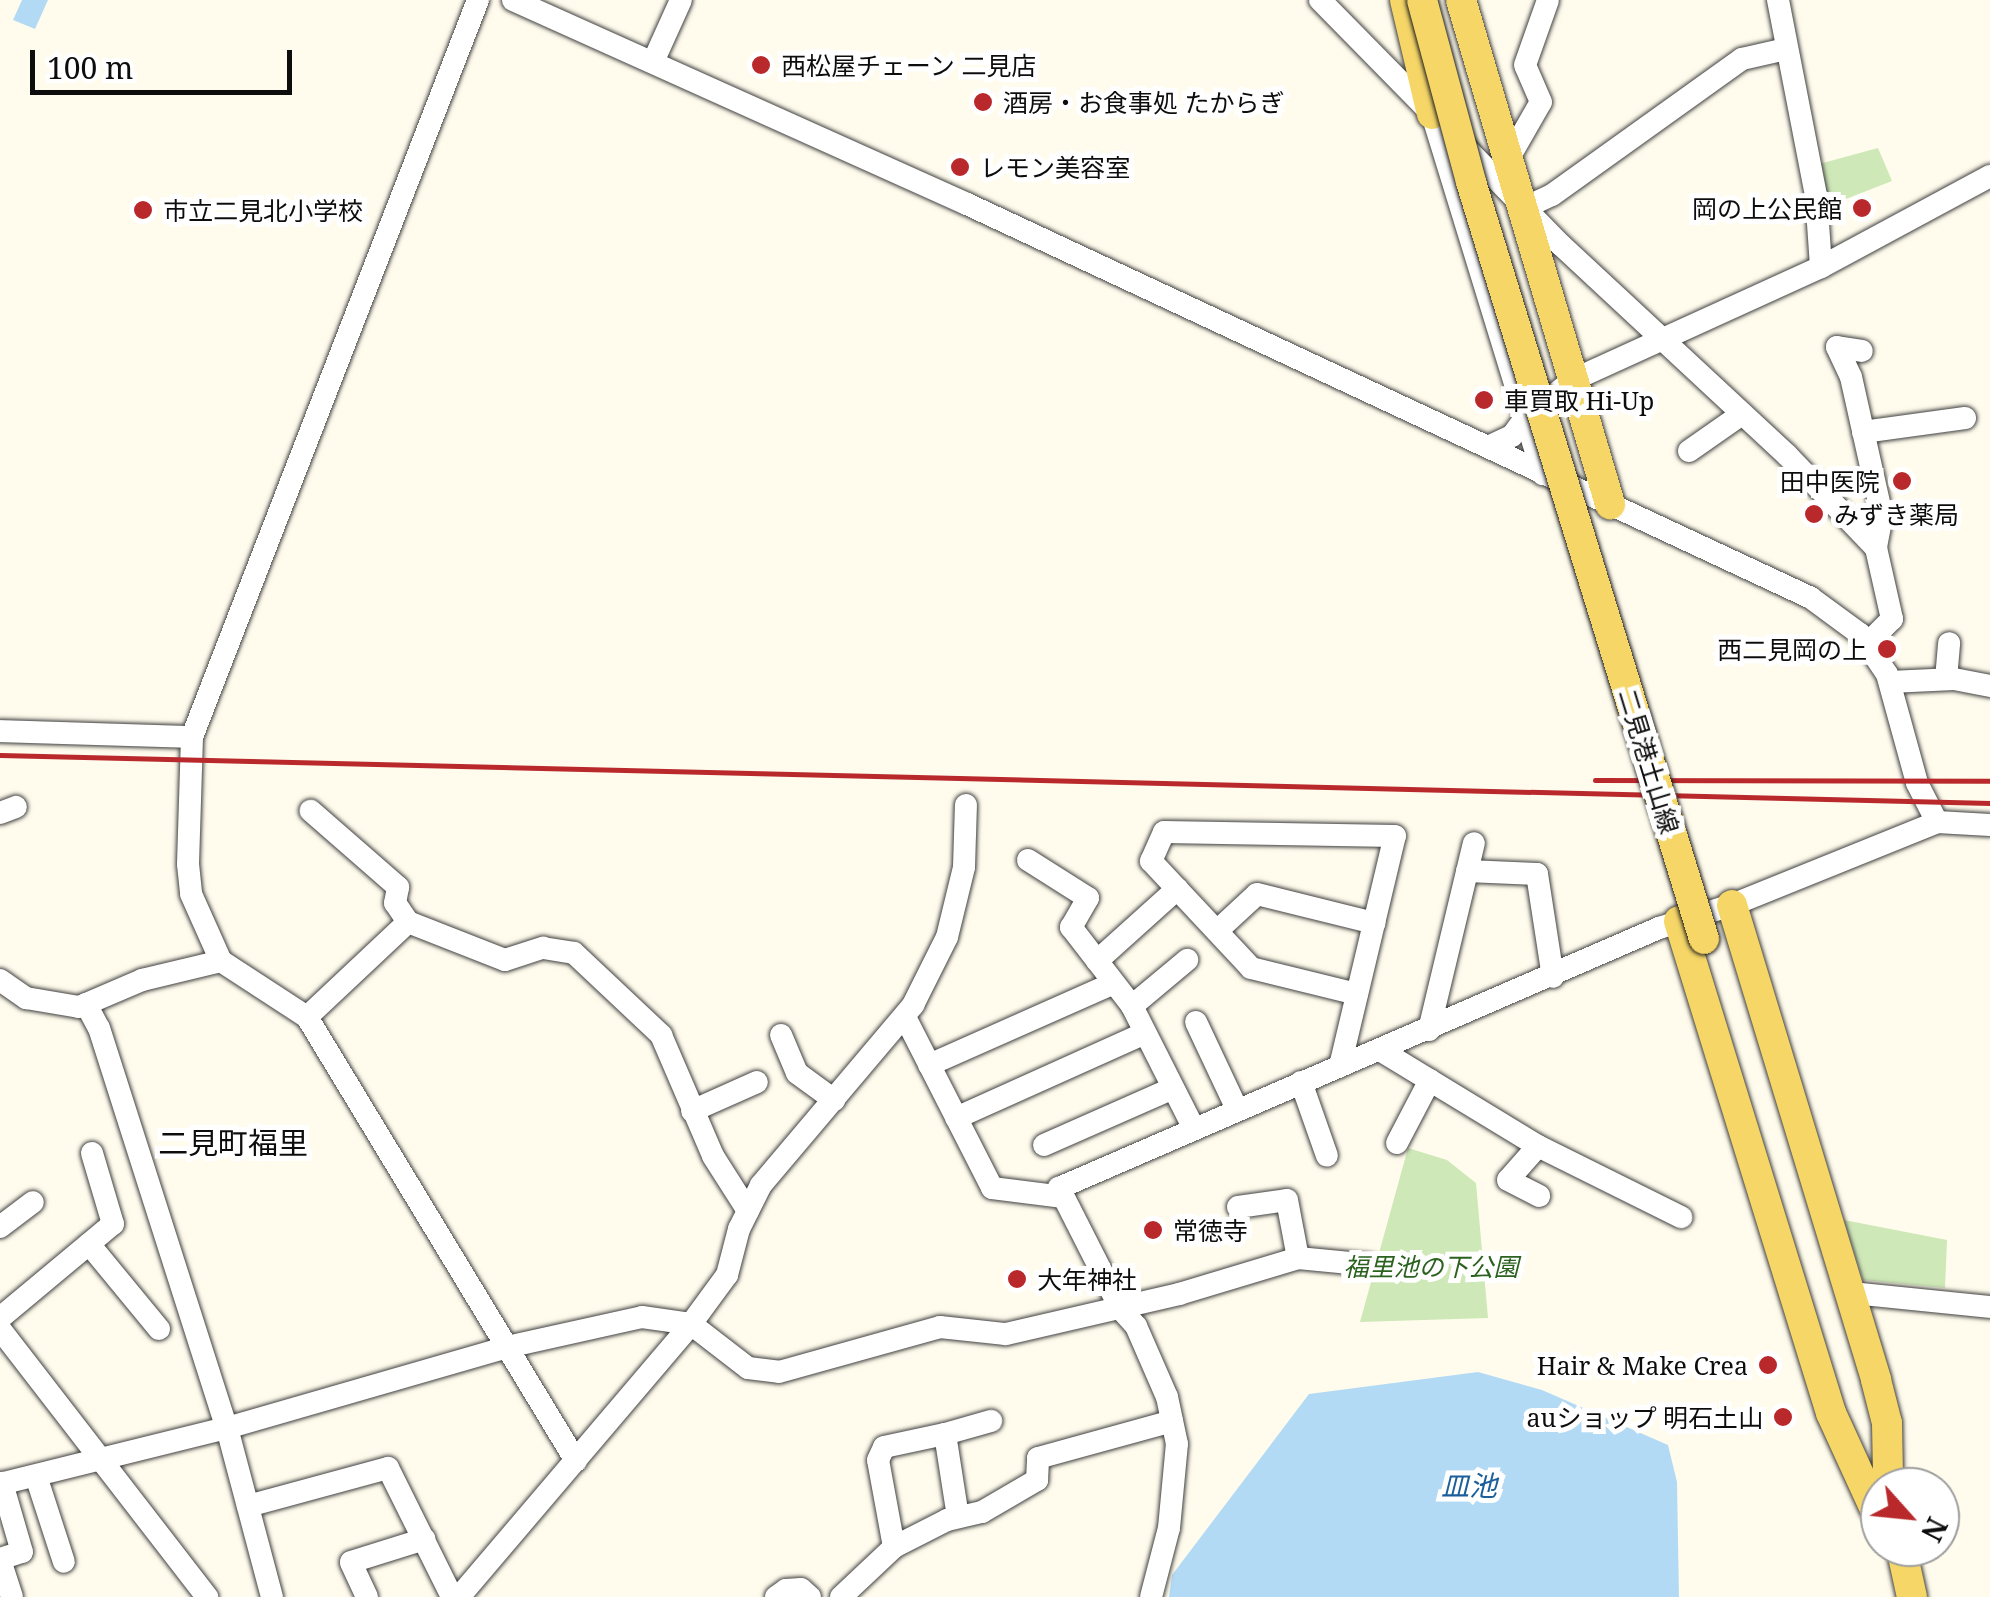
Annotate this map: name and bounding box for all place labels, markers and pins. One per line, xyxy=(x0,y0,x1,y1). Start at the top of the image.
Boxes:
place label: 西松屋チェーン 二見店 xyxy=(781,50,1037,80)
marker: 西松屋チェーン 二見店 xyxy=(750,54,772,76)
place label: 酒房・お食事処 たからぎ xyxy=(1003,87,1284,117)
marker: 酒房・お食事処 たからぎ xyxy=(972,91,994,113)
place label: レモン美容室 xyxy=(980,152,1130,182)
marker: レモン美容室 xyxy=(949,156,971,178)
place label: 岡の上公民館 xyxy=(1692,193,1842,223)
place label: 市立二見北小学校 xyxy=(163,195,363,225)
marker: 岡の上公民館 xyxy=(1851,197,1873,219)
marker: 市立二見北小学校 xyxy=(132,199,154,221)
place label: 車買取 Hi-Up xyxy=(1504,385,1654,415)
marker: 車買取 Hi-Up xyxy=(1473,389,1495,411)
place label: 田中医院 xyxy=(1780,466,1880,496)
marker: 田中医院 xyxy=(1889,468,1915,494)
place label: みずき薬局 xyxy=(1834,499,1959,529)
marker: みずき薬局 xyxy=(1803,503,1825,525)
place label: 西二見岡の上 xyxy=(1717,634,1867,664)
marker: 西二見岡の上 xyxy=(1876,638,1898,660)
place label: 常徳寺 xyxy=(1173,1215,1248,1245)
marker: 常徳寺 xyxy=(1142,1219,1164,1241)
place label: 大年神社 xyxy=(1037,1264,1137,1294)
marker: 大年神社 xyxy=(1006,1268,1028,1290)
place label: Hair & Make Crea xyxy=(1537,1350,1748,1380)
marker: Hair & Make Crea xyxy=(1757,1354,1779,1376)
place label: auショップ 明石土山 xyxy=(1527,1402,1763,1432)
marker: auショップ 明石土山 xyxy=(1772,1406,1794,1428)

